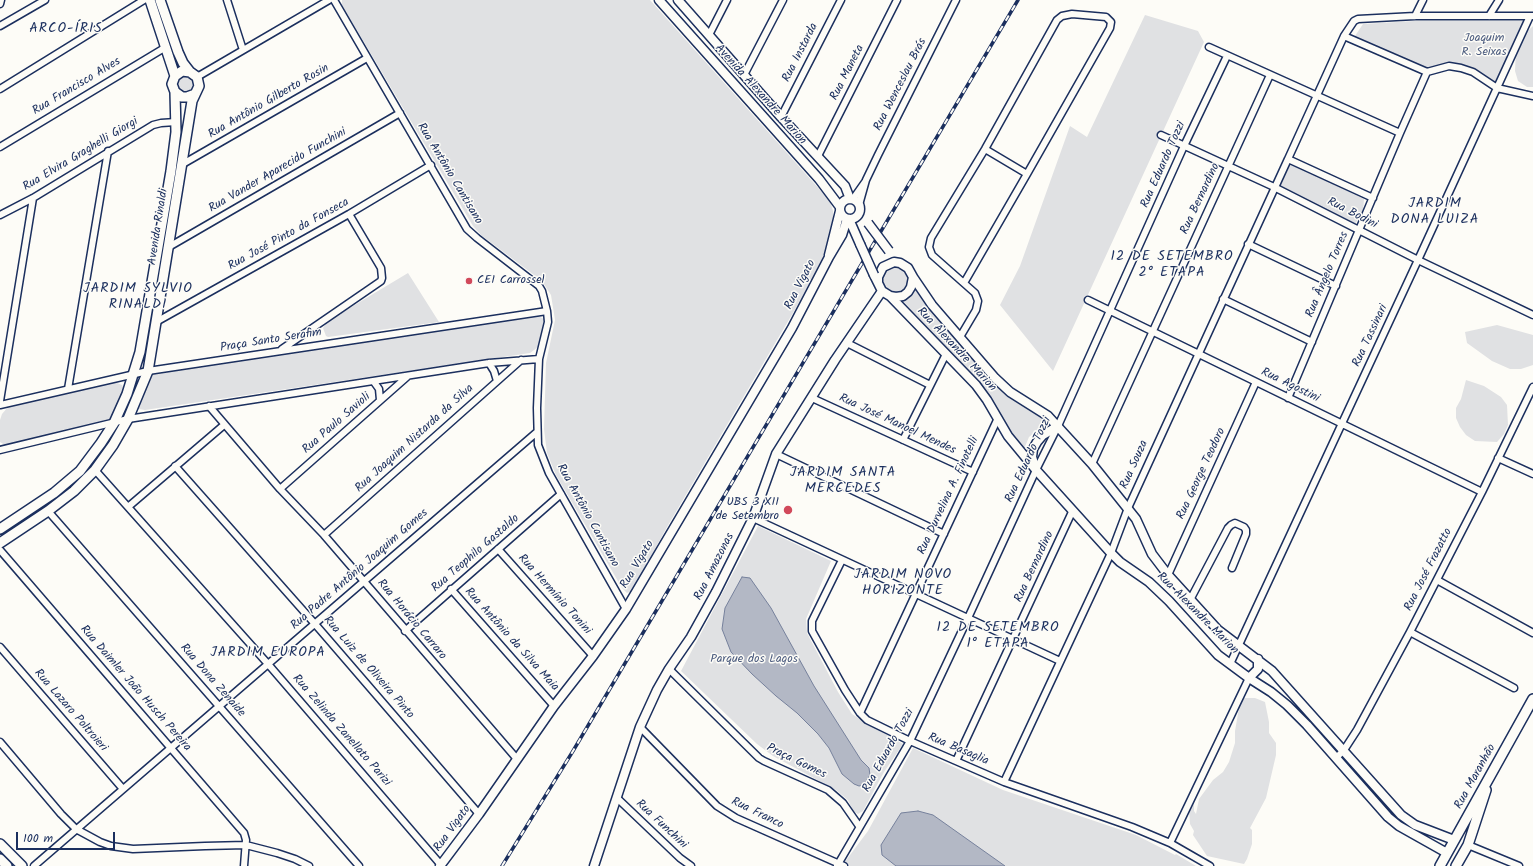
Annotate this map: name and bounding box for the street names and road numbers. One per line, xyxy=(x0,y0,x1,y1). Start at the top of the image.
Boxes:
street label: Rua Instarda xyxy=(780,21,822,85)
street label: Rua Wenceslau Brás xyxy=(871,36,931,134)
street label: Avenida Alexandre Marion xyxy=(711,42,809,148)
street label: Rua Maneta xyxy=(828,43,868,103)
street label: Rua Francisco Alves xyxy=(30,55,124,119)
street label: Rua Antônio Gilberto Rosin xyxy=(206,62,332,142)
street label: Rua Elvira Graghelli Giorgi xyxy=(21,115,141,195)
street label: Rua Eduardo Tozzi xyxy=(1138,120,1190,210)
street label: Rua Antônio Cantisano xyxy=(413,121,485,227)
street label: Rua Vander Aparecido Funchini xyxy=(207,126,349,216)
street label: Rua Bernardino xyxy=(1178,161,1224,237)
street label: Avenida Rinaldi xyxy=(146,188,172,266)
street label: Rua Bodini xyxy=(1324,195,1380,233)
street label: Rua José Pinto da Fonseca xyxy=(226,196,352,274)
street label: Rua Ângelo Torres xyxy=(1303,230,1353,320)
street label: Rua Vigato xyxy=(782,258,820,312)
street label: Rua Tassinari xyxy=(1350,303,1392,369)
street label: Rua Alexandre Marion xyxy=(913,305,999,395)
street label: Praça Santo Serafim xyxy=(219,326,323,356)
street label: Rua Agostini xyxy=(1258,366,1322,406)
street label: Rua Joaquim Nistarda da Silva xyxy=(353,382,477,496)
street label: Rua Paulo Savioli xyxy=(300,391,374,457)
street label: Rua José Manoel Mendes xyxy=(836,392,958,458)
street label: Rua Eduardo Tozzi xyxy=(1003,415,1055,505)
street label: Rua George Teodoro xyxy=(1174,426,1230,522)
street label: Rua Durvelina A. Finotelli xyxy=(915,435,983,557)
street label: Rua Souza xyxy=(1118,438,1152,492)
street label: Rua Antônio Cantisano xyxy=(553,462,621,570)
street label: Rua Padre Antônio Joaquim Gomes xyxy=(288,507,432,633)
street label: Rua Teophilo Gastaldo xyxy=(429,512,523,596)
street label: Rua José Frazatto xyxy=(1402,526,1456,614)
street label: Rua Bernardino xyxy=(1012,529,1058,605)
street label: Rua Amazonas xyxy=(692,531,738,603)
street label: Rua Vigato xyxy=(618,538,658,592)
street label: Rua Hermínio Tonini xyxy=(514,552,594,638)
street label: Rua Alexandre Marion xyxy=(1153,570,1241,658)
street label: Rua Horácio Carraro xyxy=(373,577,449,663)
street label: Rua Antônio da Silva Maia xyxy=(461,585,561,695)
street label: Rua Luiz de Oliveira Pinto xyxy=(319,614,417,722)
street label: Rua Daimler João Husch Pereira xyxy=(76,623,194,755)
street label: Rua Dona Zenaide xyxy=(176,641,248,721)
street label: Rua Lazaro Poltroieri xyxy=(30,667,110,755)
street label: Rua Zelinda Zanellato Parizi xyxy=(289,672,393,790)
street label: Rua Eduardo Tozzi xyxy=(860,707,918,795)
street label: Rua Basaglia xyxy=(926,731,990,769)
street label: Praça Gomes xyxy=(764,741,828,783)
street label: Rua Maranhão xyxy=(1452,742,1500,812)
street label: Rua Franco xyxy=(729,795,785,833)
street label: Rua Funchini xyxy=(632,797,690,853)
street label: Rua Vigato xyxy=(431,803,475,855)

